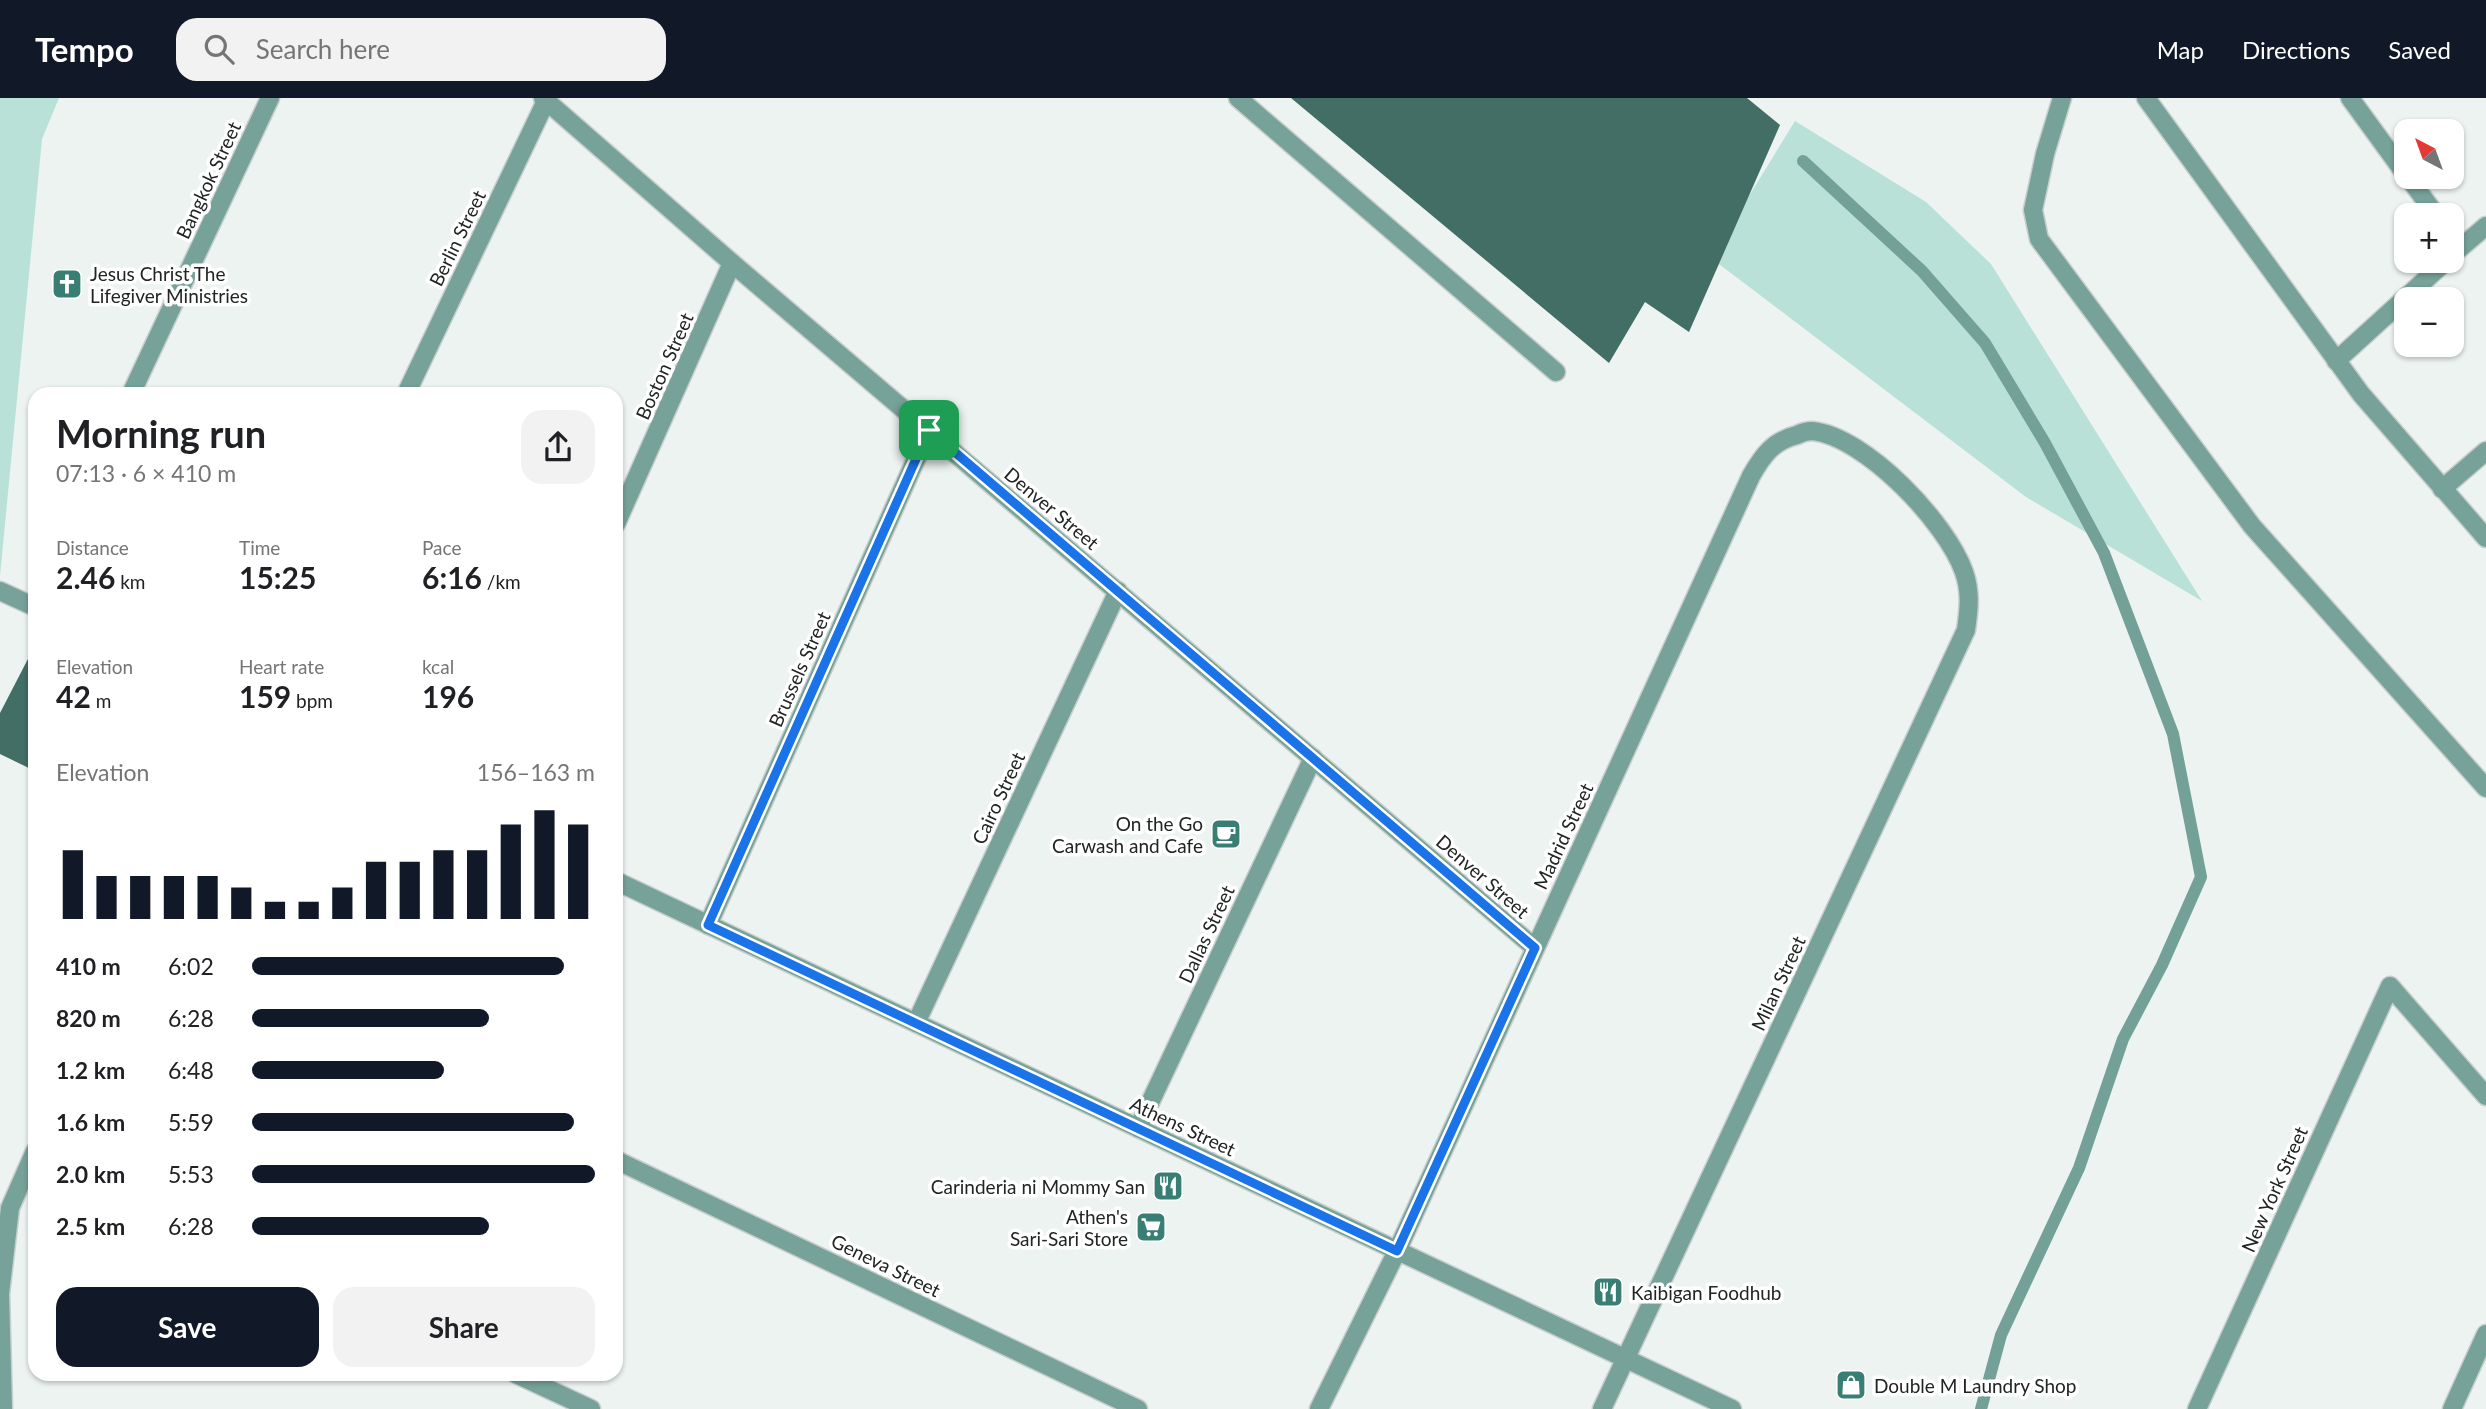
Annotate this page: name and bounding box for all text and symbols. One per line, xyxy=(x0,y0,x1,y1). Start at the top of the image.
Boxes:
search box xyxy=(176,18,666,81)
text: Tempo xyxy=(35,29,134,69)
icon: search xyxy=(200,30,238,68)
text: Search here xyxy=(256,33,390,65)
text: Map xyxy=(2157,35,2204,64)
text: Directions xyxy=(2242,35,2350,64)
text: Saved xyxy=(2388,35,2451,64)
street label: Bangkok Street xyxy=(171,118,245,242)
north arrow xyxy=(2394,119,2464,189)
map controls xyxy=(2394,119,2464,357)
street label: Berlin Street xyxy=(424,186,490,290)
button: + xyxy=(2394,203,2464,273)
place label: Jesus Christ The Lifegiver Ministries xyxy=(90,262,248,307)
church icon: Jesus Christ The Lifegiver Ministries xyxy=(50,267,84,301)
button: − xyxy=(2394,287,2464,357)
street label: Boston Street xyxy=(630,309,698,423)
pin xyxy=(899,400,959,460)
text: Morning run xyxy=(56,410,266,456)
button: share xyxy=(521,410,595,484)
icon: arrive xyxy=(910,411,948,449)
text: 07:13 · 6 × 410 m xyxy=(56,459,236,487)
street label: Denver Street xyxy=(1000,462,1104,554)
text: Distance xyxy=(56,536,129,559)
text: Time xyxy=(239,536,280,559)
text: Pace xyxy=(422,536,461,559)
text: 2.46 xyxy=(56,559,115,595)
text: 15:25 xyxy=(239,559,316,595)
text: 6:16 xyxy=(422,559,482,595)
text: km xyxy=(115,570,145,593)
text: /km xyxy=(482,570,521,593)
street label: Brussels Street xyxy=(763,608,835,730)
text: Elevation xyxy=(56,655,133,678)
text: Heart rate xyxy=(239,655,324,678)
text: kcal xyxy=(422,655,454,678)
text: 42 xyxy=(56,678,91,714)
text: 159 xyxy=(239,678,291,714)
text: 196 xyxy=(422,678,474,714)
text: m xyxy=(91,689,111,712)
text: bpm xyxy=(291,689,333,712)
street label: Cairo Street xyxy=(967,748,1029,848)
text: Elevation xyxy=(56,758,149,786)
text: 156–163 m xyxy=(477,758,595,786)
street label: Madrid Street xyxy=(1528,779,1598,893)
place label: On the Go Carwash and Cafe xyxy=(1052,812,1203,857)
cafe icon: On the Go Carwash and Cafe xyxy=(1209,817,1243,851)
street label: Denver Street xyxy=(1432,829,1534,923)
street label: Dallas Street xyxy=(1173,881,1239,987)
street label: Milan Street xyxy=(1746,932,1810,1034)
text: 410 m xyxy=(56,952,121,980)
text: 6:02 xyxy=(168,952,214,980)
text: 820 m xyxy=(56,1004,121,1032)
text: 6:28 xyxy=(168,1004,214,1032)
text: 1.2 km xyxy=(56,1056,125,1084)
text: 6:48 xyxy=(168,1056,214,1084)
street label: Athens Street xyxy=(1127,1092,1239,1160)
text: 1.6 km xyxy=(56,1108,125,1136)
text: 5:59 xyxy=(168,1108,214,1136)
street label: New York Street xyxy=(2236,1123,2312,1255)
text: 2.0 km xyxy=(56,1160,125,1188)
text: 5:53 xyxy=(168,1160,214,1188)
restaurant icon: Carinderia ni Mommy San xyxy=(1151,1169,1185,1203)
place label: Carinderia ni Mommy San xyxy=(931,1175,1145,1198)
place label: Athen's Sari-Sari Store xyxy=(1010,1205,1128,1250)
supermarket icon: Athen's Sari-Sari Store xyxy=(1134,1210,1168,1244)
text: 2.5 km xyxy=(56,1212,125,1240)
text: 6:28 xyxy=(168,1212,214,1240)
street label: Geneva Street xyxy=(828,1229,944,1301)
restaurant icon: Kaibigan Foodhub xyxy=(1591,1275,1625,1309)
place label: Kaibigan Foodhub xyxy=(1631,1281,1781,1304)
button: Save xyxy=(56,1287,319,1367)
button: Share xyxy=(333,1287,595,1367)
shop icon: Double M Laundry Shop xyxy=(1834,1368,1868,1402)
place label: Double M Laundry Shop xyxy=(1874,1374,2077,1397)

